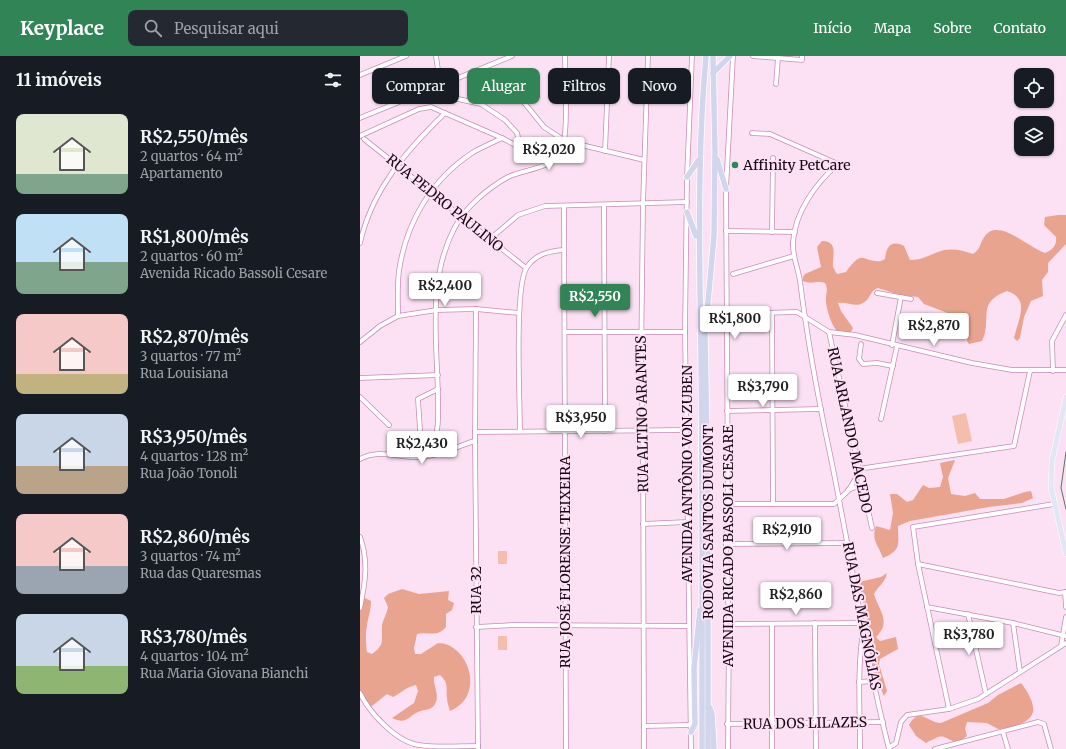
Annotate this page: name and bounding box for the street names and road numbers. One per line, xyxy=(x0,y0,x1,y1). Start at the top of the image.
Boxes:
street label: RUA PEDRO PAULINO xyxy=(383,150,507,256)
street label: RUA ALTINO ARANTES xyxy=(632,335,652,493)
street label: RUA ARLANDO MACEDO xyxy=(824,345,876,515)
street label: AVENIDA ANTÔNIO VON ZUBEN xyxy=(678,365,696,584)
street label: RODOVIA SANTOS DUMONT xyxy=(699,424,717,619)
street label: AVENIDA RICADO BASSOLI CESARE xyxy=(719,425,737,668)
street label: RUA JOSÉ FLORENSE TEIXEIRA xyxy=(556,456,574,668)
street label: RUA DAS MAGNÓLIAS xyxy=(839,540,885,692)
street label: RUA 32 xyxy=(467,566,485,614)
street label: RUA DOS LILAZES xyxy=(743,713,867,733)

